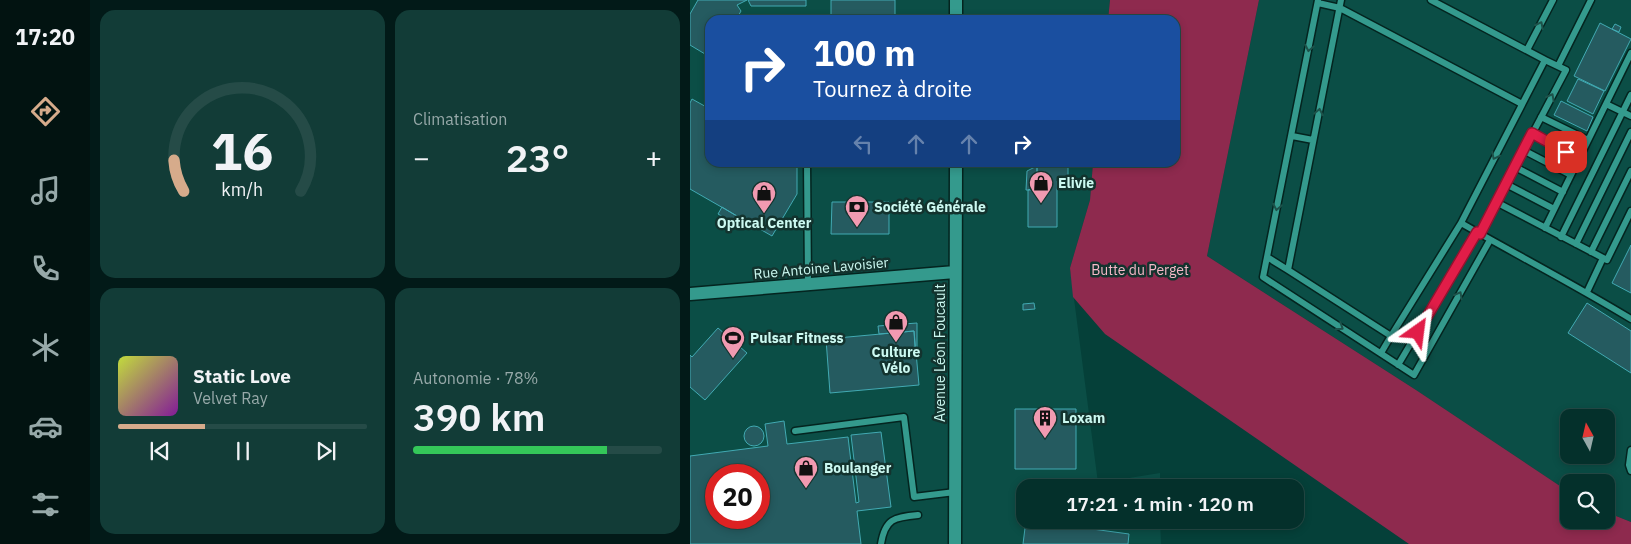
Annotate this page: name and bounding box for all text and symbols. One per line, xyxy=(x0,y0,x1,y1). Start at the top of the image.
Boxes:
one-way arrow xyxy=(1534,21,1544,30)
text: 17:20 xyxy=(15,22,75,51)
text: 100 m xyxy=(813,30,916,76)
icon: right xyxy=(730,35,795,100)
one-way arrow xyxy=(1304,43,1315,52)
text: Tournez à droite xyxy=(813,74,972,103)
icon: directions xyxy=(28,94,63,129)
one-way arrow xyxy=(1545,94,1555,103)
one-way arrow xyxy=(1313,108,1324,117)
text: Climatisation xyxy=(413,109,507,129)
text: 16 xyxy=(211,117,274,184)
icon: left xyxy=(849,130,877,158)
icon: ahead xyxy=(902,130,930,158)
icon: ahead xyxy=(955,130,983,158)
icon: right xyxy=(1008,130,1036,158)
pin xyxy=(1545,131,1587,173)
text: 23° xyxy=(506,133,569,182)
icon: arrive xyxy=(1552,138,1580,166)
text: − xyxy=(413,139,430,176)
text: + xyxy=(645,139,662,176)
one-way arrow xyxy=(1491,150,1501,159)
shop icon: Elivie xyxy=(1028,170,1054,204)
icon: music xyxy=(28,173,63,208)
place label: Elivie xyxy=(1058,174,1094,192)
text: km/h xyxy=(222,178,264,201)
shop icon: Optical Center xyxy=(751,180,777,214)
bank icon: Société Générale xyxy=(844,194,870,228)
place label: Société Générale xyxy=(874,198,986,216)
one-way arrow xyxy=(1273,203,1283,212)
place label: Optical Center xyxy=(717,214,812,232)
icon: phone xyxy=(28,251,63,286)
street label: Rue Antoine Lavoisier xyxy=(753,253,889,283)
park label: Butte du Perget xyxy=(1091,261,1189,279)
street label: Avenue Léon Foucault xyxy=(931,284,949,422)
one-way arrow xyxy=(1453,292,1463,301)
position arrow xyxy=(1391,305,1443,357)
shop icon: Culture Vélo xyxy=(883,309,909,343)
one-way arrow xyxy=(1334,321,1344,330)
sports icon: Pulsar Fitness xyxy=(720,325,746,359)
place label: Pulsar Fitness xyxy=(750,329,844,347)
icon: climate xyxy=(28,330,63,365)
place label: Culture Vélo xyxy=(872,343,921,377)
text: Static Love xyxy=(193,364,291,388)
text: Autonomie · 78% xyxy=(413,368,538,388)
text: Velvet Ray xyxy=(193,388,268,408)
text: 390 km xyxy=(413,392,545,441)
building icon: Loxam xyxy=(1032,405,1058,439)
icon: car xyxy=(28,409,63,444)
place label: Loxam xyxy=(1062,409,1105,427)
north arrow xyxy=(1560,409,1615,464)
map controls xyxy=(1560,409,1615,529)
icon: previous xyxy=(146,437,174,465)
icon: pause xyxy=(229,437,257,465)
icon: next xyxy=(312,437,340,465)
shop icon: Boulanger xyxy=(793,455,819,489)
place label: Boulanger xyxy=(824,459,892,477)
speed limit sign: 20 xyxy=(705,464,770,529)
button: search xyxy=(1560,474,1615,529)
icon: filters xyxy=(28,487,63,522)
text: 17:21 · 1 min · 120 m xyxy=(1066,492,1254,516)

